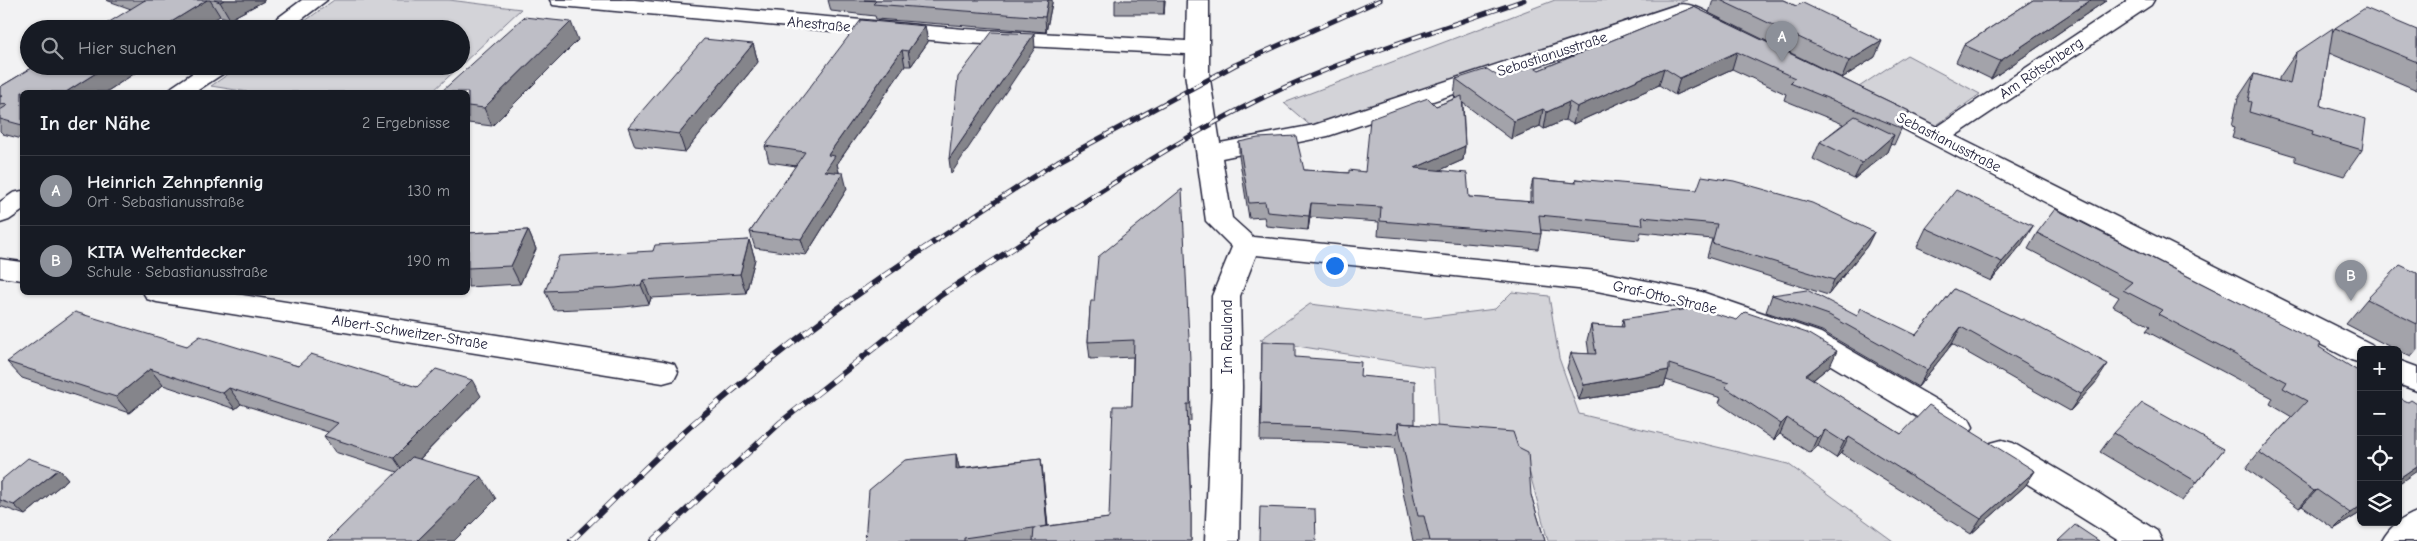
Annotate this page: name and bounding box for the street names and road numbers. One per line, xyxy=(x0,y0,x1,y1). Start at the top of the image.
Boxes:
street label: Ahestraße xyxy=(787,12,852,36)
street label: Sebastianusstraße xyxy=(1495,28,1610,80)
street label: Am Rötschberg xyxy=(1996,33,2086,103)
street label: Sebastianusstraße xyxy=(1894,108,2005,176)
street label: Graf-Otto-Straße xyxy=(1611,276,1719,318)
street label: Im Rauland xyxy=(1218,300,1236,374)
street label: Albert-Schweitzer-Straße xyxy=(331,311,490,353)

